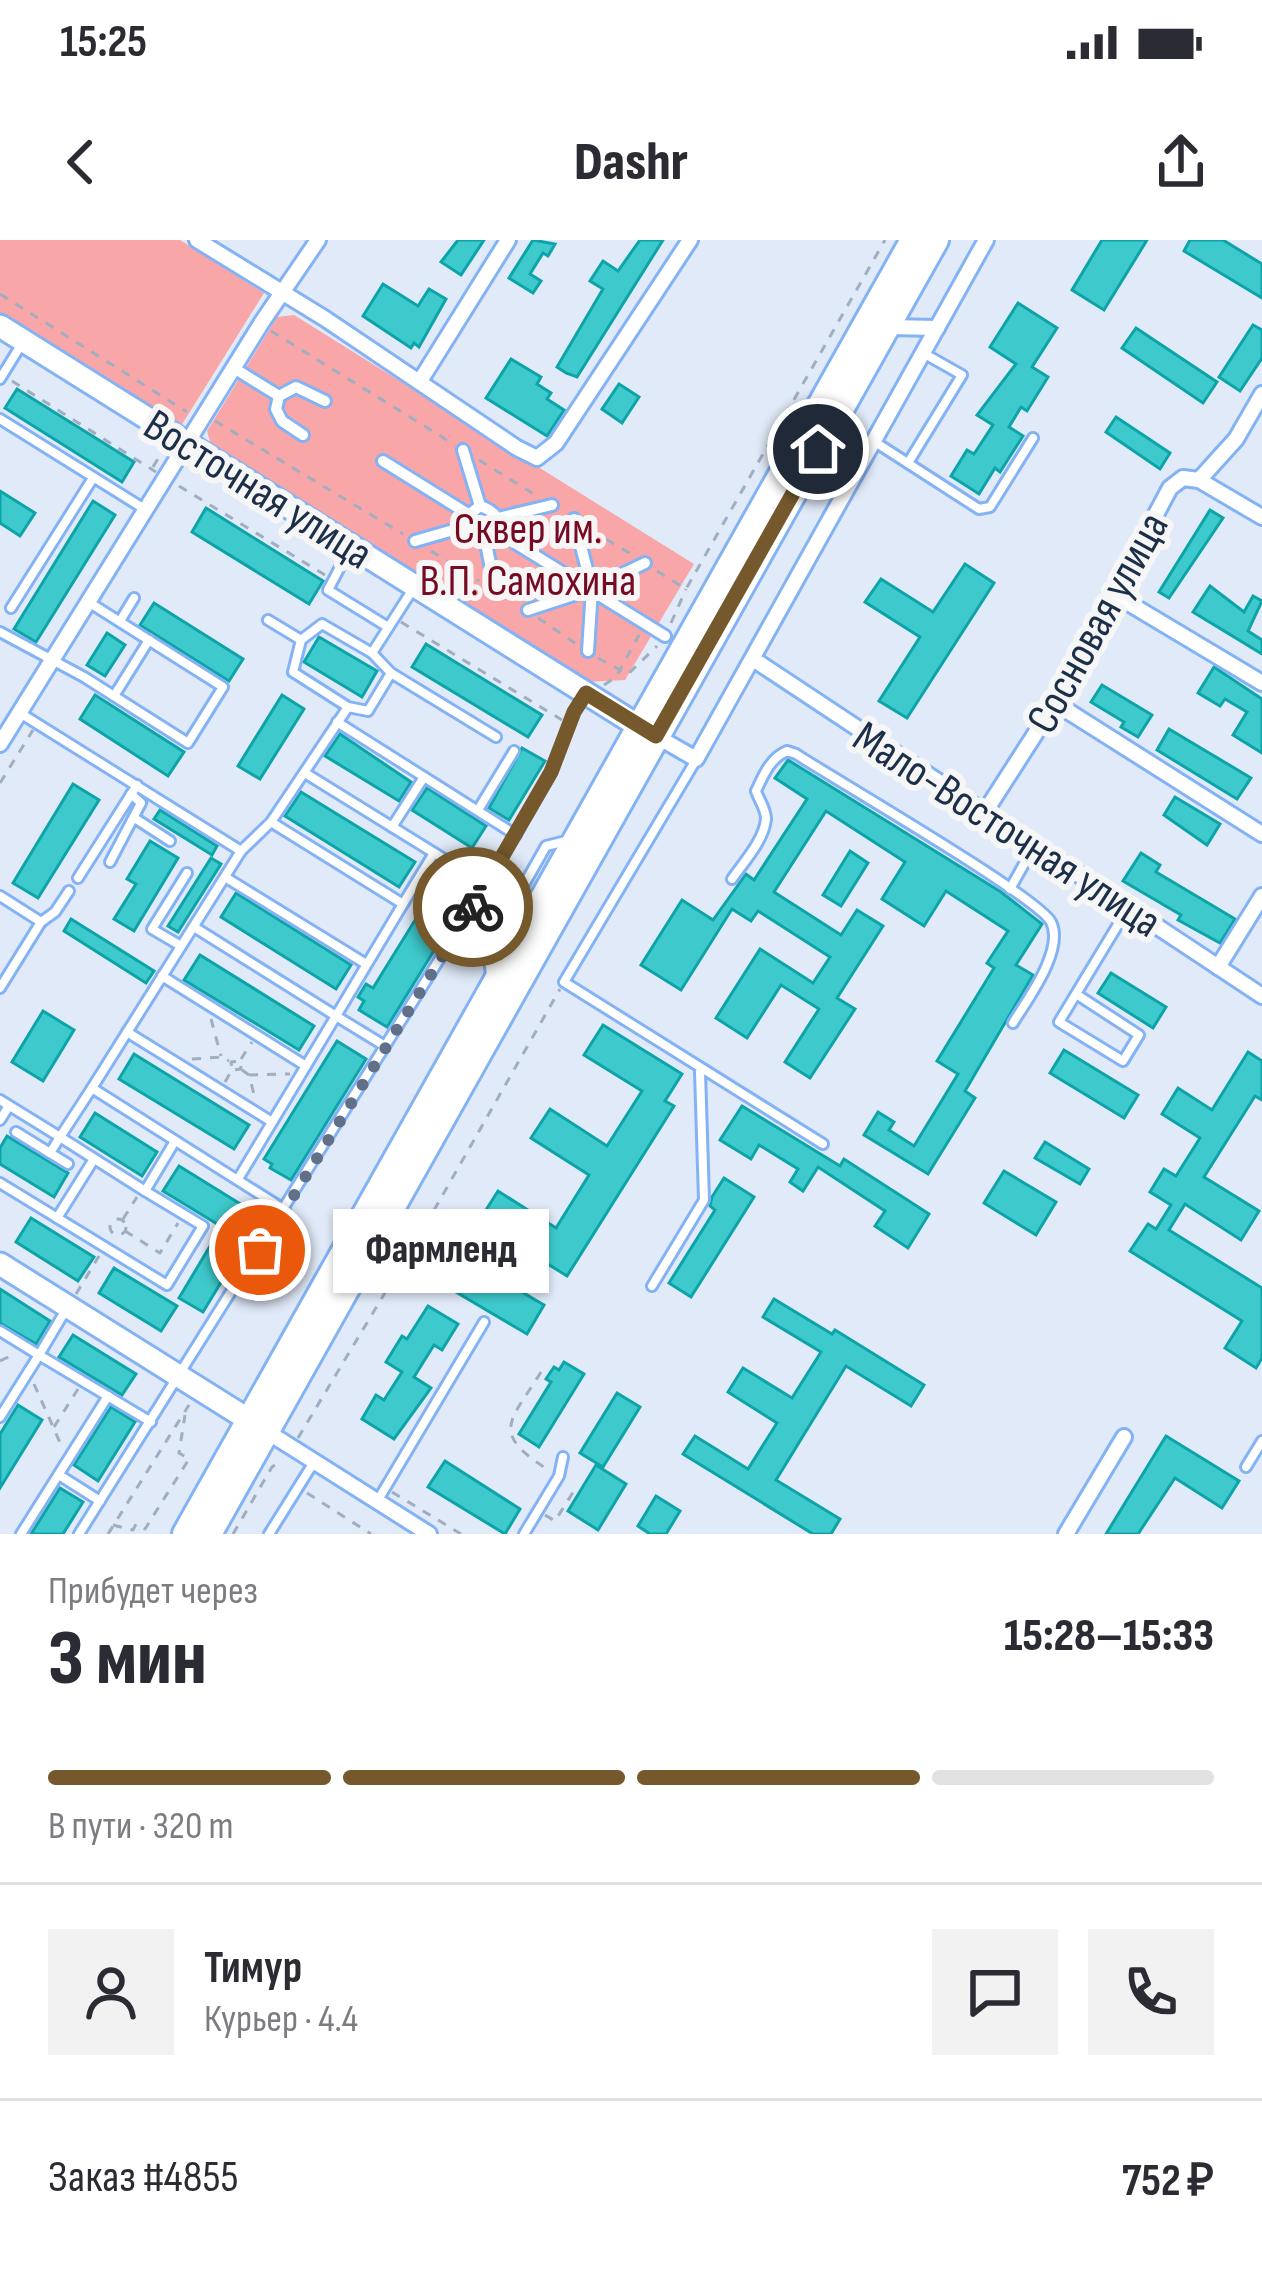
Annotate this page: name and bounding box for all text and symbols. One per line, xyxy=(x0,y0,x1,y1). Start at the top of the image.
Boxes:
text: 15:25 xyxy=(60,15,147,70)
icon: back xyxy=(48,129,114,195)
icon: share xyxy=(1148,129,1214,195)
text: Dashr xyxy=(574,130,688,195)
street label: Восточная улица xyxy=(133,398,382,582)
pin xyxy=(767,398,869,500)
icon: home xyxy=(785,416,851,482)
park label: Сквер им. В.П. Самохина xyxy=(420,502,636,609)
street label: Сосновая улица xyxy=(1015,503,1181,743)
street label: Мало-Восточная улица xyxy=(842,710,1171,950)
courier xyxy=(413,847,533,967)
icon: bike xyxy=(440,874,506,940)
pin xyxy=(209,1199,311,1301)
callout: Фармленд xyxy=(332,1208,548,1292)
icon: bag xyxy=(227,1217,293,1283)
text: Фармленд xyxy=(365,1227,517,1274)
text: Прибудет через xyxy=(48,1568,258,1615)
text: 15:28–15:33 xyxy=(1004,1609,1214,1664)
text: 3 мин xyxy=(48,1613,207,1706)
text: В пути · 320 m xyxy=(48,1803,234,1850)
button: person xyxy=(48,1929,174,2055)
button: chat xyxy=(932,1929,1058,2055)
button: phone xyxy=(1088,1929,1214,2055)
text: Тимур xyxy=(204,1941,302,1996)
text: Курьер · 4.4 xyxy=(204,1996,358,2043)
text: Заказ #4855 xyxy=(48,2150,239,2205)
text: 752 ₽ xyxy=(1122,2154,1214,2209)

